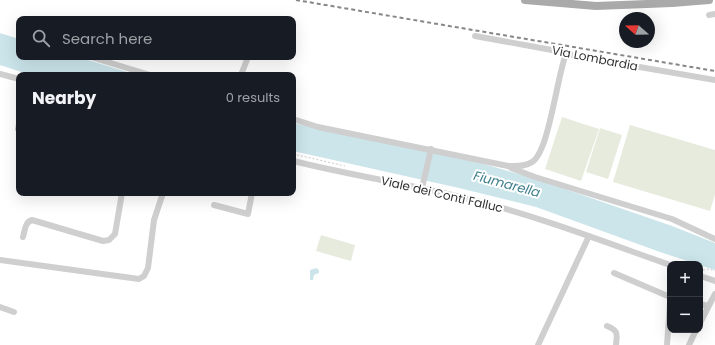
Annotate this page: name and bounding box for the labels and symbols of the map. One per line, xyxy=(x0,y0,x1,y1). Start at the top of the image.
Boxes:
north arrow xyxy=(619,12,655,48)
street label: Via Lombardia xyxy=(550,41,640,75)
water label: Fiumarella xyxy=(472,166,543,202)
street label: Viale dei Conti Falluc xyxy=(379,172,505,216)

